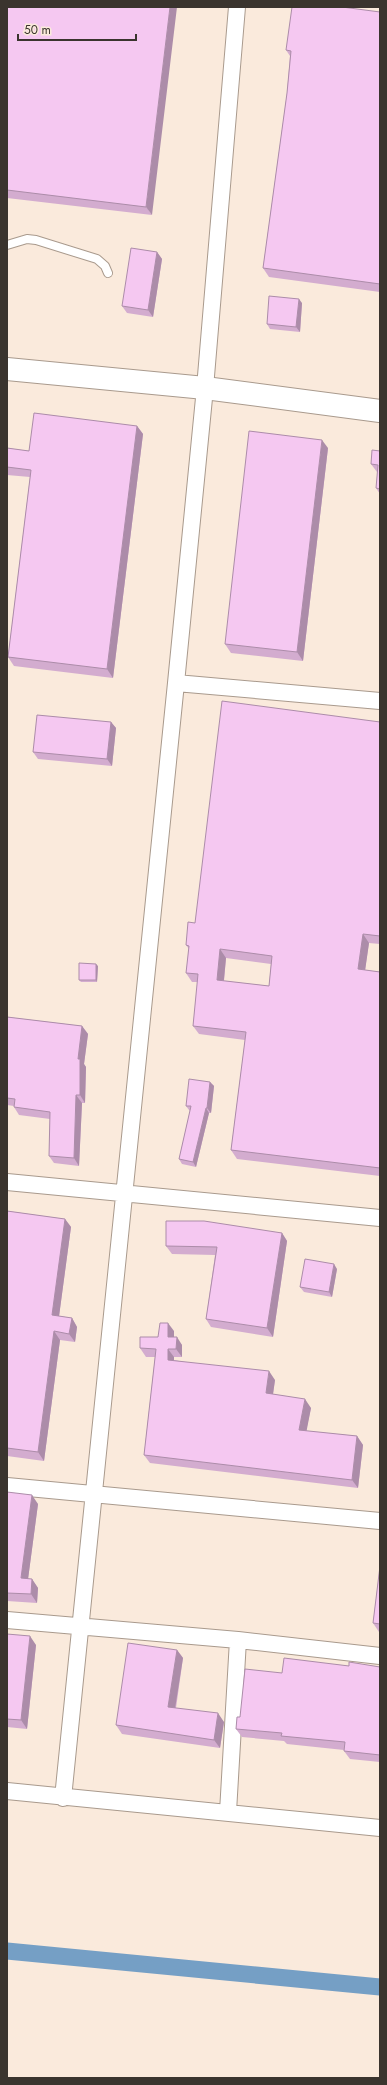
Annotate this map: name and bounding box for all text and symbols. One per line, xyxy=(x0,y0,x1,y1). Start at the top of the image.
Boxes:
scale bar xyxy=(18,16,136,42)
text: 50 m xyxy=(24,21,51,39)

